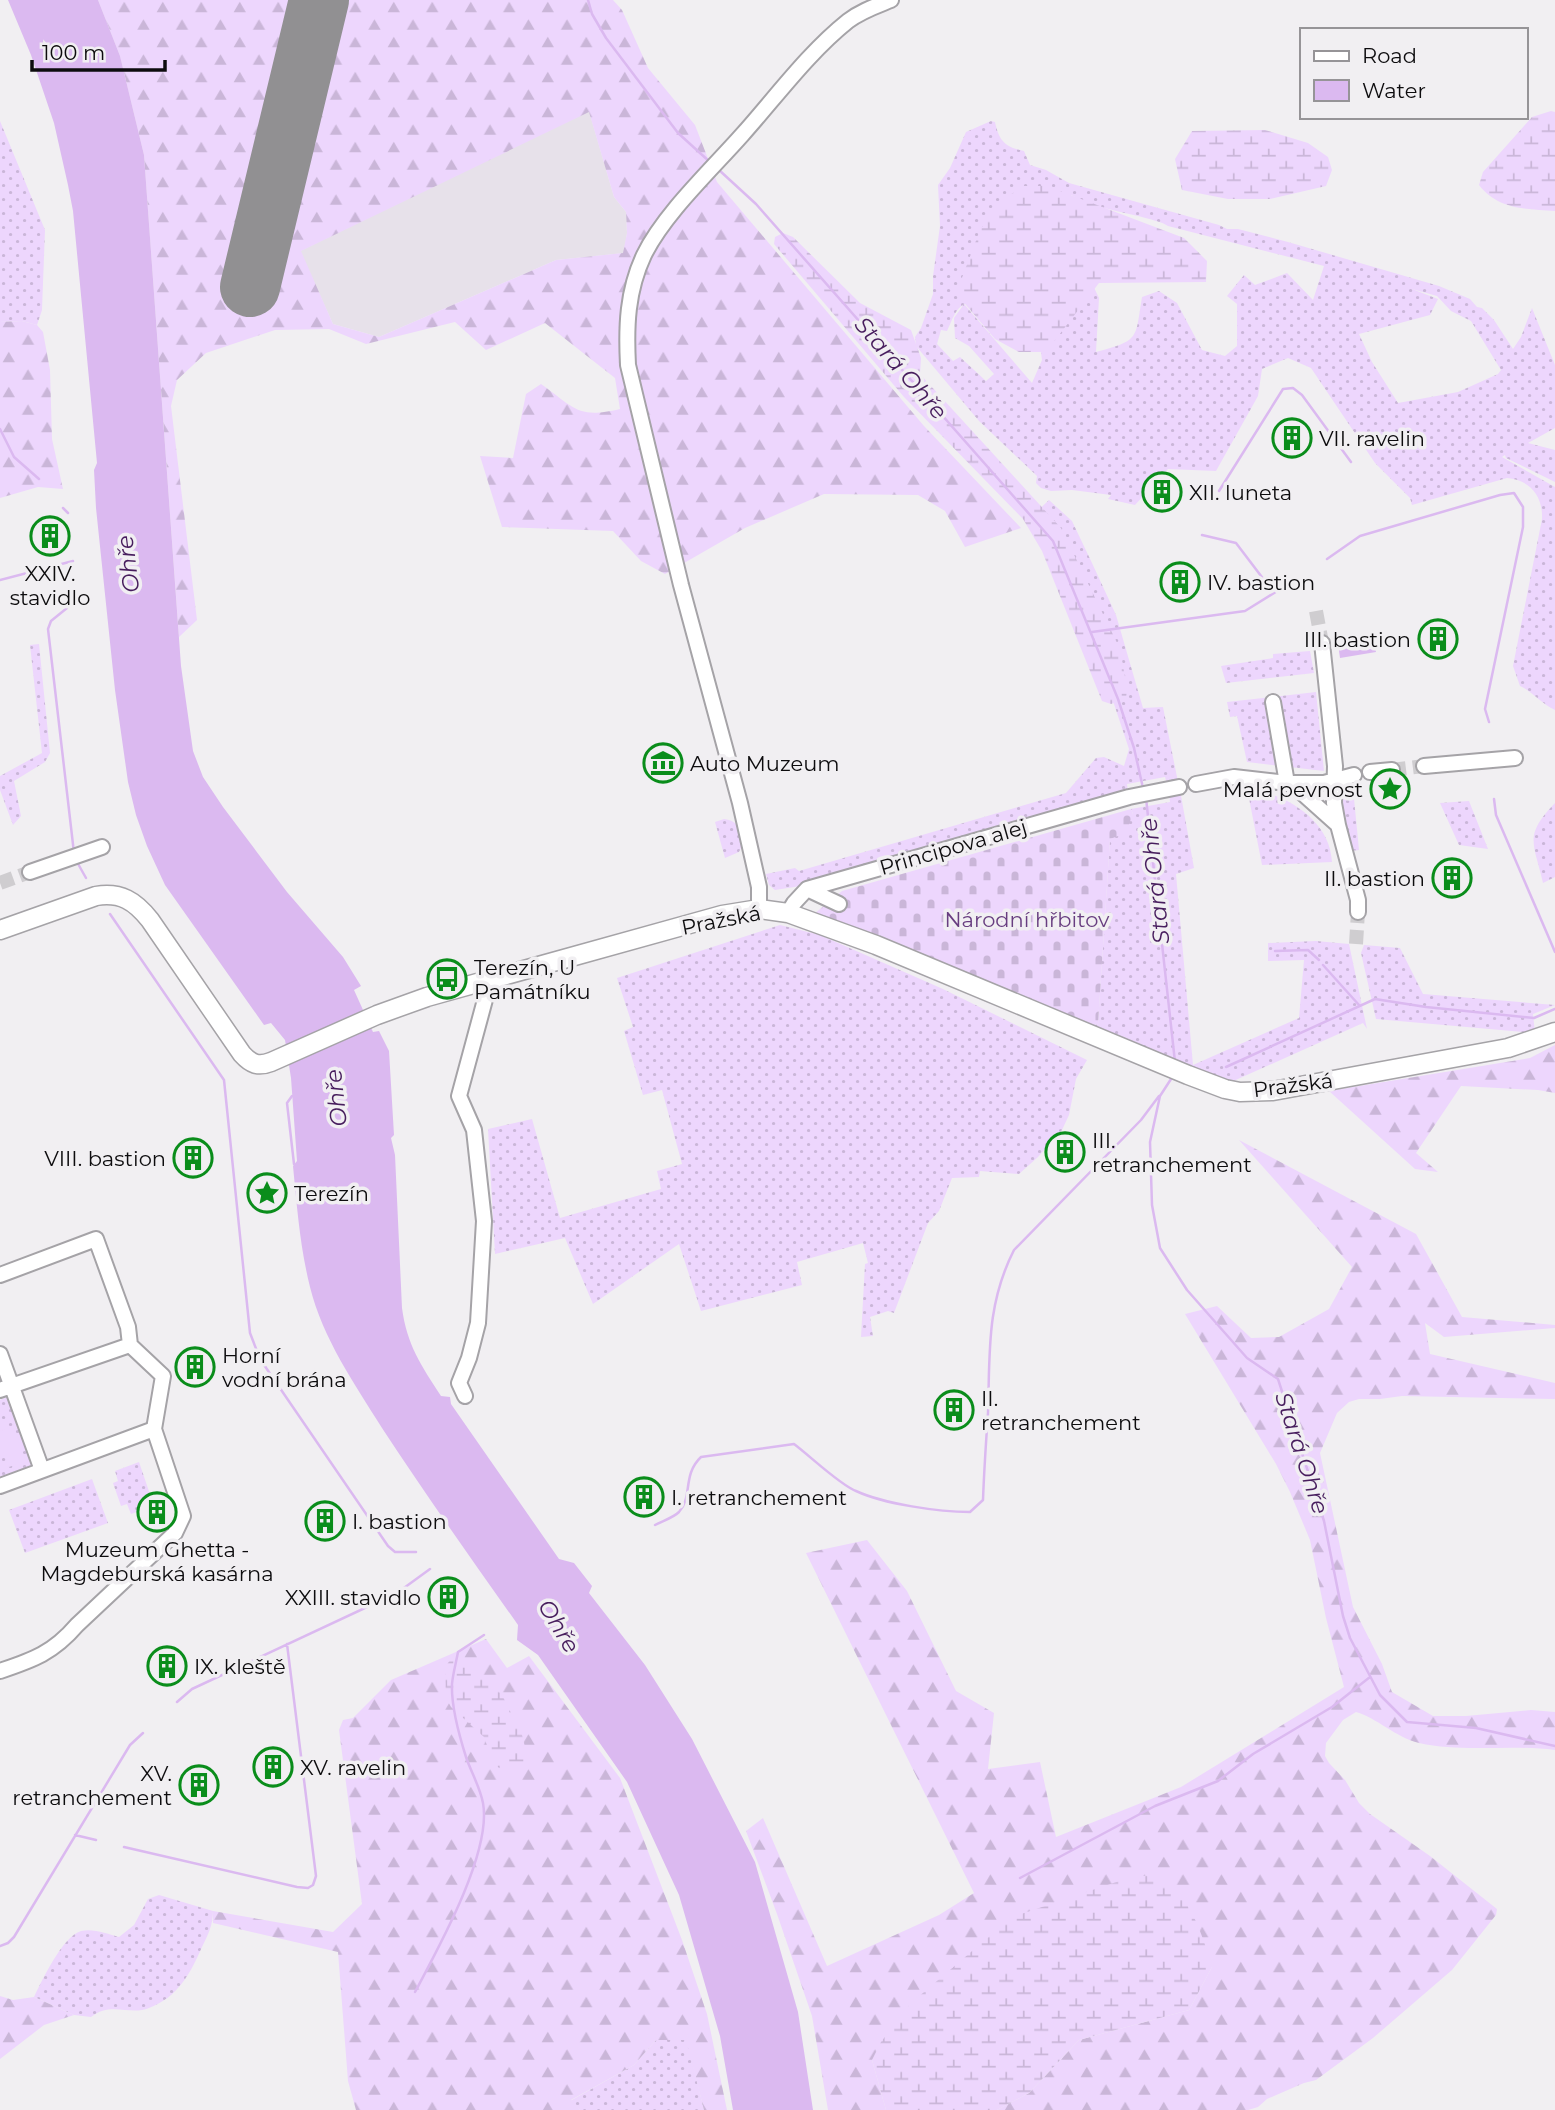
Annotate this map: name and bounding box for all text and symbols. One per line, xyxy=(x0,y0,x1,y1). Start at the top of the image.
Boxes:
scale bar xyxy=(32,28,164,72)
legend xyxy=(1300,28,1527,119)
text: 100 m xyxy=(42,40,105,65)
text: Road xyxy=(1362,43,1417,68)
text: Water xyxy=(1362,78,1426,103)
water label: Stará Ohře xyxy=(849,311,953,425)
building icon: VII. ravelin xyxy=(1271,417,1313,459)
place label: VII. ravelin xyxy=(1319,426,1425,451)
building icon: XII. luneta xyxy=(1141,471,1183,513)
place label: XII. luneta xyxy=(1189,480,1292,505)
building icon: XXIV. stavidlo xyxy=(29,515,71,557)
water label: Ohře xyxy=(111,534,145,594)
place label: XXIV. stavidlo xyxy=(10,561,90,610)
building icon: IV. bastion xyxy=(1159,561,1201,603)
place label: IV. bastion xyxy=(1207,570,1315,595)
building icon: III. bastion xyxy=(1417,618,1459,660)
place label: III. bastion xyxy=(1304,627,1411,652)
museum icon: Auto Muzeum xyxy=(642,742,684,784)
place label: Auto Muzeum xyxy=(690,751,840,776)
place icon: Malá pevnost xyxy=(1369,768,1411,810)
place label: Malá pevnost xyxy=(1223,777,1363,802)
street label: Principova alej xyxy=(876,814,1030,880)
water label: Stará Ohře xyxy=(1134,816,1176,946)
building icon: II. bastion xyxy=(1431,857,1473,899)
place label: II. bastion xyxy=(1324,866,1425,891)
street label: Pražská xyxy=(679,900,763,940)
park label: Národní hřbitov xyxy=(945,907,1110,932)
place label: Terezín, U Památníku xyxy=(474,955,591,1004)
bus stop icon: Terezín, U Památníku xyxy=(426,958,468,1000)
water label: Ohře xyxy=(319,1068,353,1128)
street label: Pražská xyxy=(1252,1068,1334,1102)
place label: III. retranchement xyxy=(1092,1128,1252,1177)
building icon: III. retranchement xyxy=(1044,1131,1086,1173)
building icon: VIII. bastion xyxy=(172,1137,214,1179)
place label: VIII. bastion xyxy=(44,1146,166,1171)
place icon: Terezín xyxy=(246,1172,288,1214)
place label: Terezín xyxy=(294,1181,369,1206)
place label: Horní vodní brána xyxy=(222,1343,347,1392)
building icon: Horní vodní brána xyxy=(174,1346,216,1388)
place label: II. retranchement xyxy=(981,1386,1141,1435)
water label: Stará Ohře xyxy=(1269,1388,1335,1518)
building icon: II. retranchement xyxy=(933,1389,975,1431)
building icon: I. retranchement xyxy=(623,1476,665,1518)
place label: I. retranchement xyxy=(671,1485,847,1510)
building icon: Muzeum Ghetta - Magdeburská kasárna xyxy=(136,1491,178,1533)
building icon: I. bastion xyxy=(304,1500,346,1542)
place label: I. bastion xyxy=(352,1509,447,1534)
place label: Muzeum Ghetta - Magdeburská kasárna xyxy=(40,1537,274,1586)
building icon: XXIII. stavidlo xyxy=(427,1576,469,1618)
place label: XXIII. stavidlo xyxy=(285,1585,421,1610)
water label: Ohře xyxy=(532,1594,586,1658)
building icon: IX. kleště xyxy=(146,1645,188,1687)
place label: IX. kleště xyxy=(194,1654,286,1679)
building icon: XV. ravelin xyxy=(252,1746,294,1788)
place label: XV. ravelin xyxy=(300,1755,406,1780)
place label: XV. retranchement xyxy=(12,1761,172,1810)
building icon: XV. retranchement xyxy=(178,1764,220,1806)

